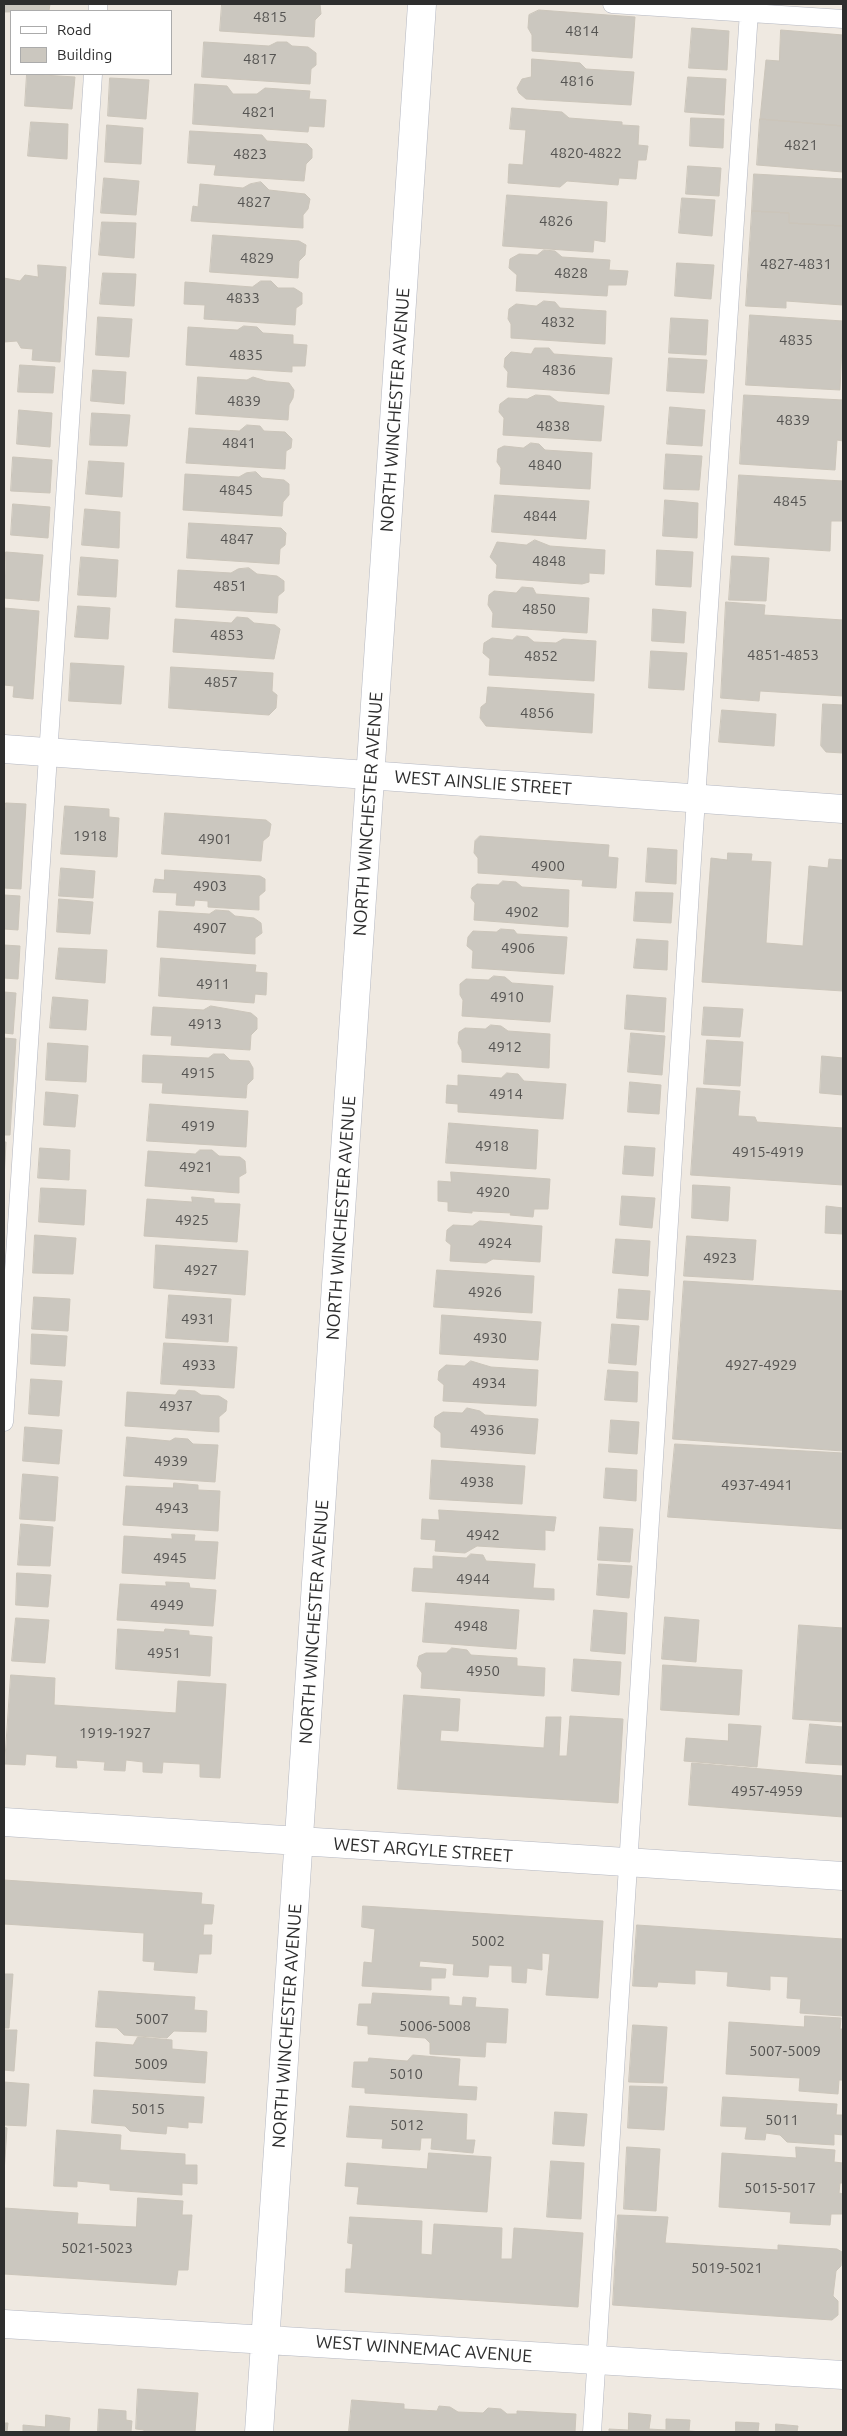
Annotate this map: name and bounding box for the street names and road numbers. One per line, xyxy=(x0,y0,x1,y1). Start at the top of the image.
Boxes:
street label: NORTH WINCHESTER AVENUE xyxy=(376,287,414,533)
street label: NORTH WINCHESTER AVENUE xyxy=(349,691,387,937)
street label: WEST AINSLIE STREET xyxy=(394,766,572,800)
street label: NORTH WINCHESTER AVENUE xyxy=(322,1095,360,1341)
street label: NORTH WINCHESTER AVENUE xyxy=(295,1499,333,1745)
street label: WEST ARGYLE STREET xyxy=(333,1833,513,1867)
street label: NORTH WINCHESTER AVENUE xyxy=(268,1903,306,2149)
street label: WEST WINNEMAC AVENUE xyxy=(315,2331,533,2367)

